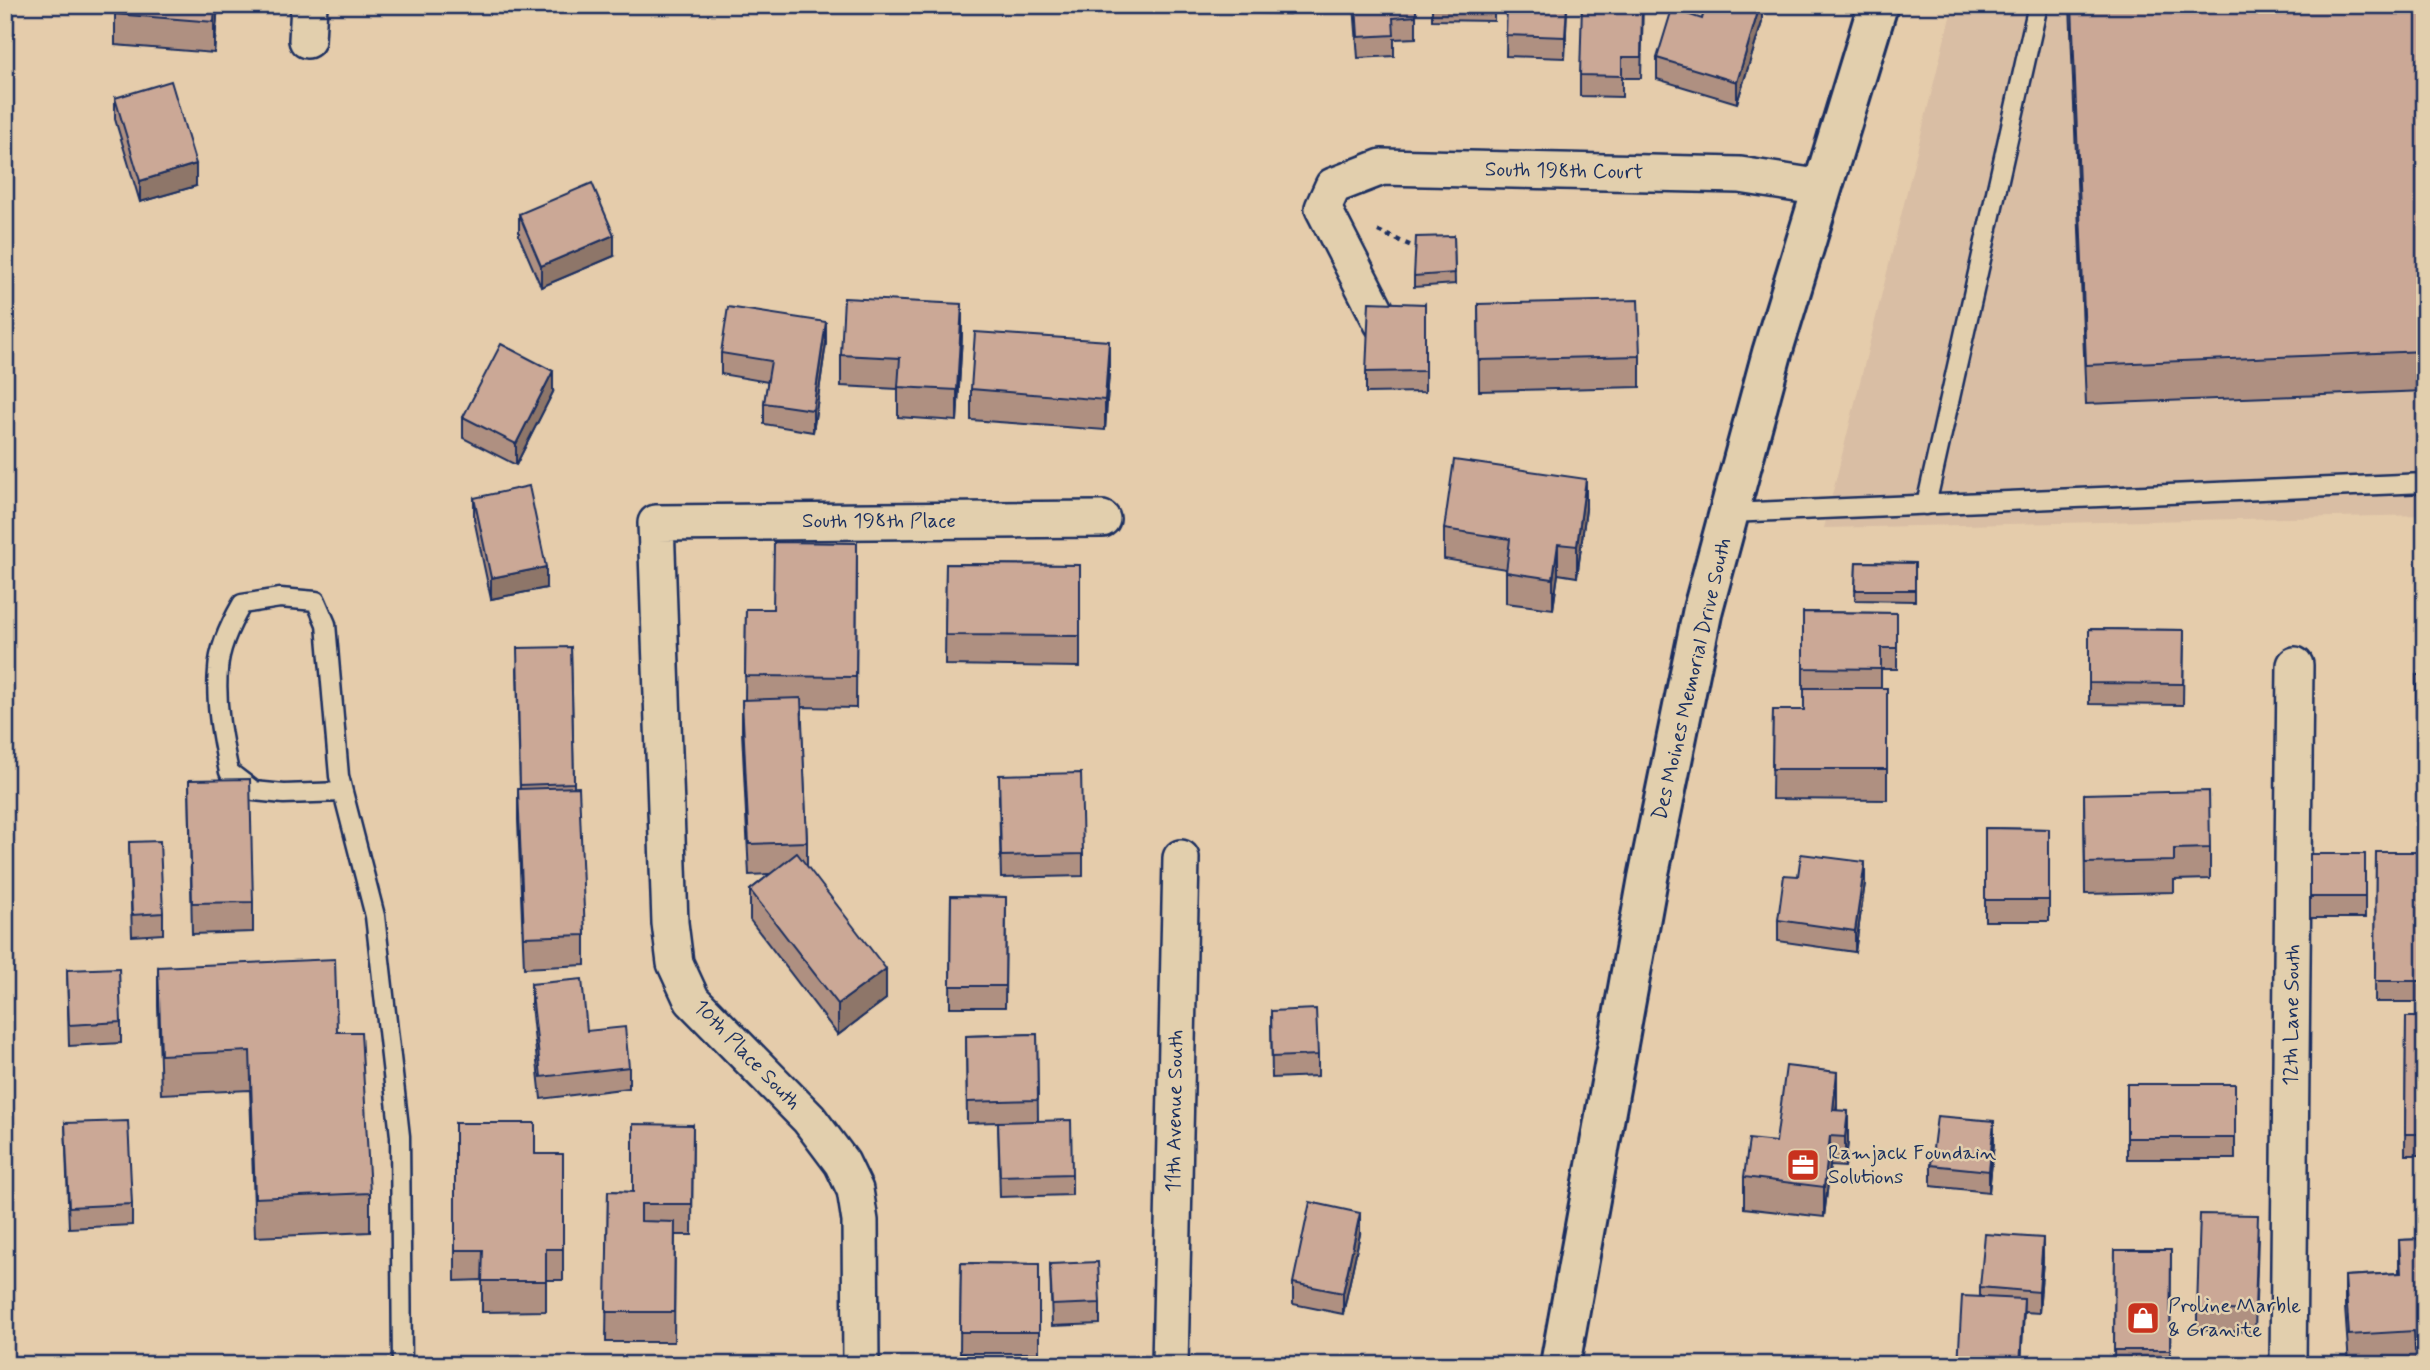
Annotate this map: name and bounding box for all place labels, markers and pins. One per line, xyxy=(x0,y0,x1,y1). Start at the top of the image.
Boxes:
place label: Ramjack Foundain Solutions xyxy=(1828,1139,1997,1191)
office icon: Ramjack Foundain Solutions xyxy=(1784,1146,1822,1184)
place label: Proline Marble & Granite xyxy=(2168,1292,2301,1344)
shop icon: Proline Marble & Granite xyxy=(2124,1299,2162,1337)

